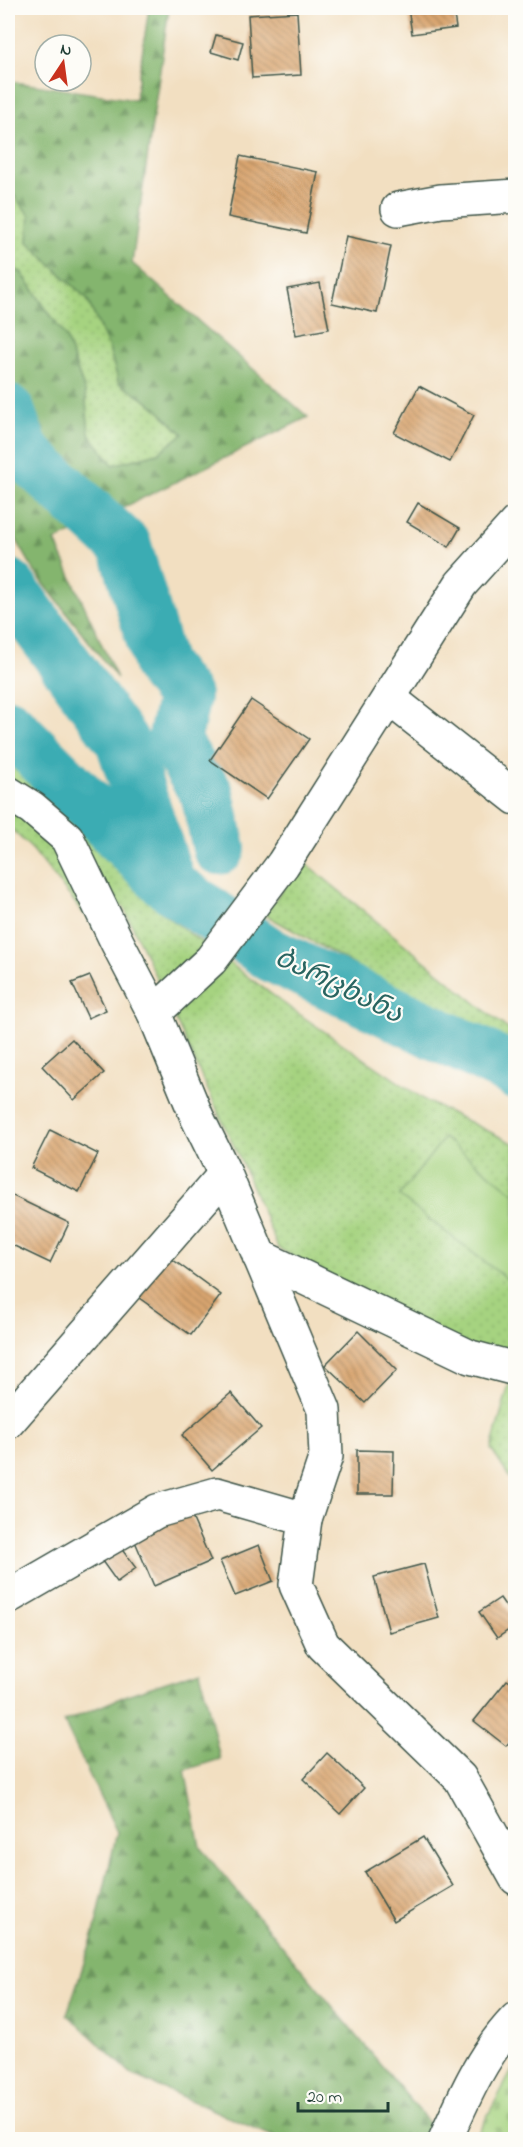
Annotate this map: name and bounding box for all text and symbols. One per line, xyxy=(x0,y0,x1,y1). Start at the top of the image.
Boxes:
north arrow xyxy=(33,33,93,93)
text: N xyxy=(58,37,74,63)
water label: ბარცხანა xyxy=(267,938,409,1036)
scale bar xyxy=(298,2075,388,2113)
text: 20 m xyxy=(307,2085,342,2111)

